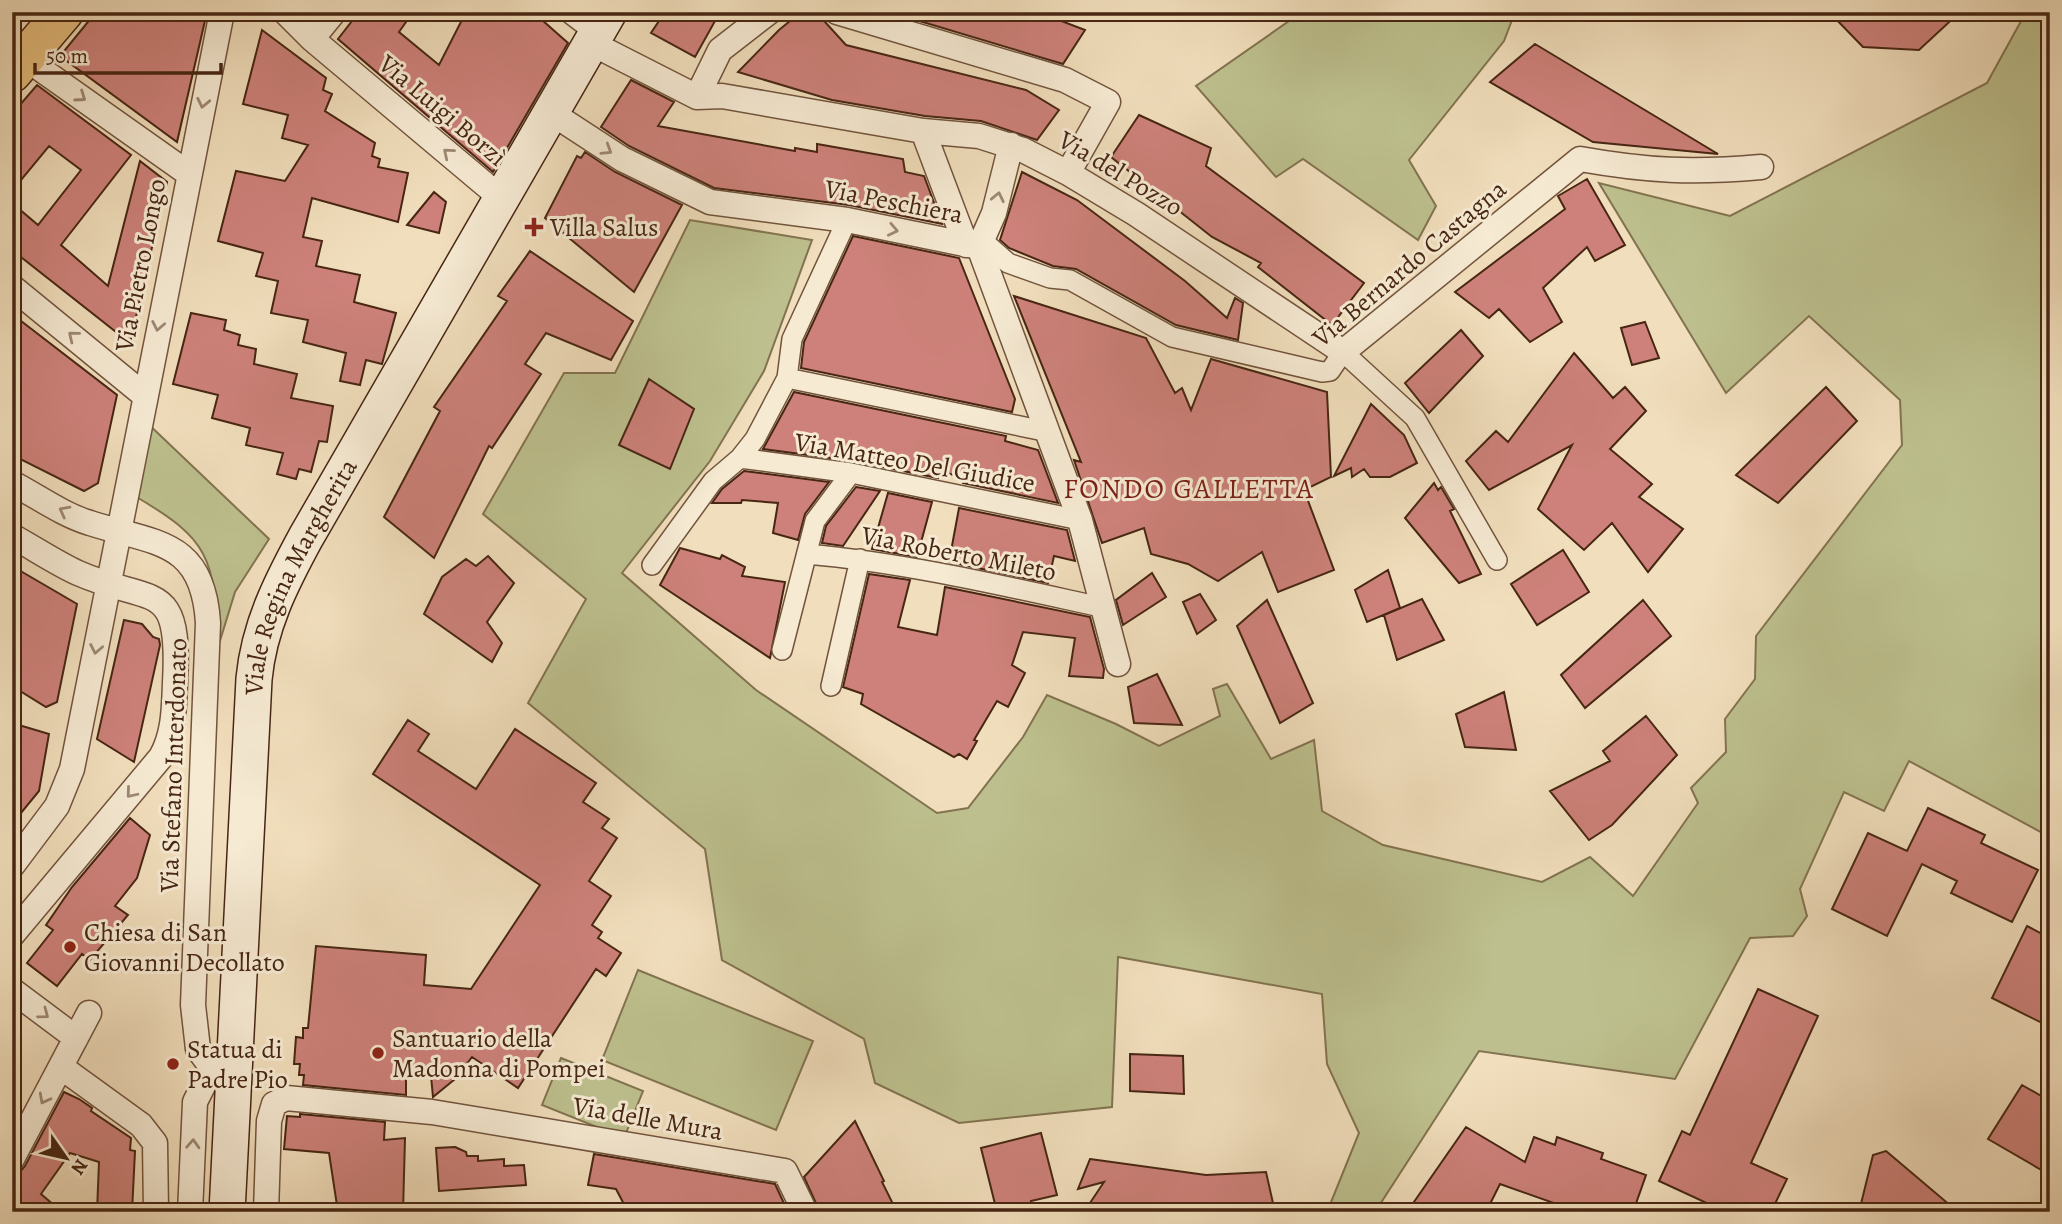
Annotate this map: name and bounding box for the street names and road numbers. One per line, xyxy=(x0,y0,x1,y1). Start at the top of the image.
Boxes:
street label: Via Luigi Borzì xyxy=(371,46,514,174)
street label: Via del Pozzo xyxy=(1051,122,1190,224)
street label: Via Peschiera xyxy=(821,171,966,232)
street label: Via Bernardo Castagna xyxy=(1304,172,1514,356)
street label: Via Pietro Longo xyxy=(106,176,174,355)
street label: Via Matteo Del Giudice xyxy=(791,424,1038,501)
street label: Viale Regina Margherita xyxy=(236,452,366,697)
street label: Via Roberto Mileto xyxy=(858,517,1059,590)
street label: Via Stefano Interdonato xyxy=(152,637,195,894)
street label: Via delle Mura xyxy=(569,1088,726,1149)

